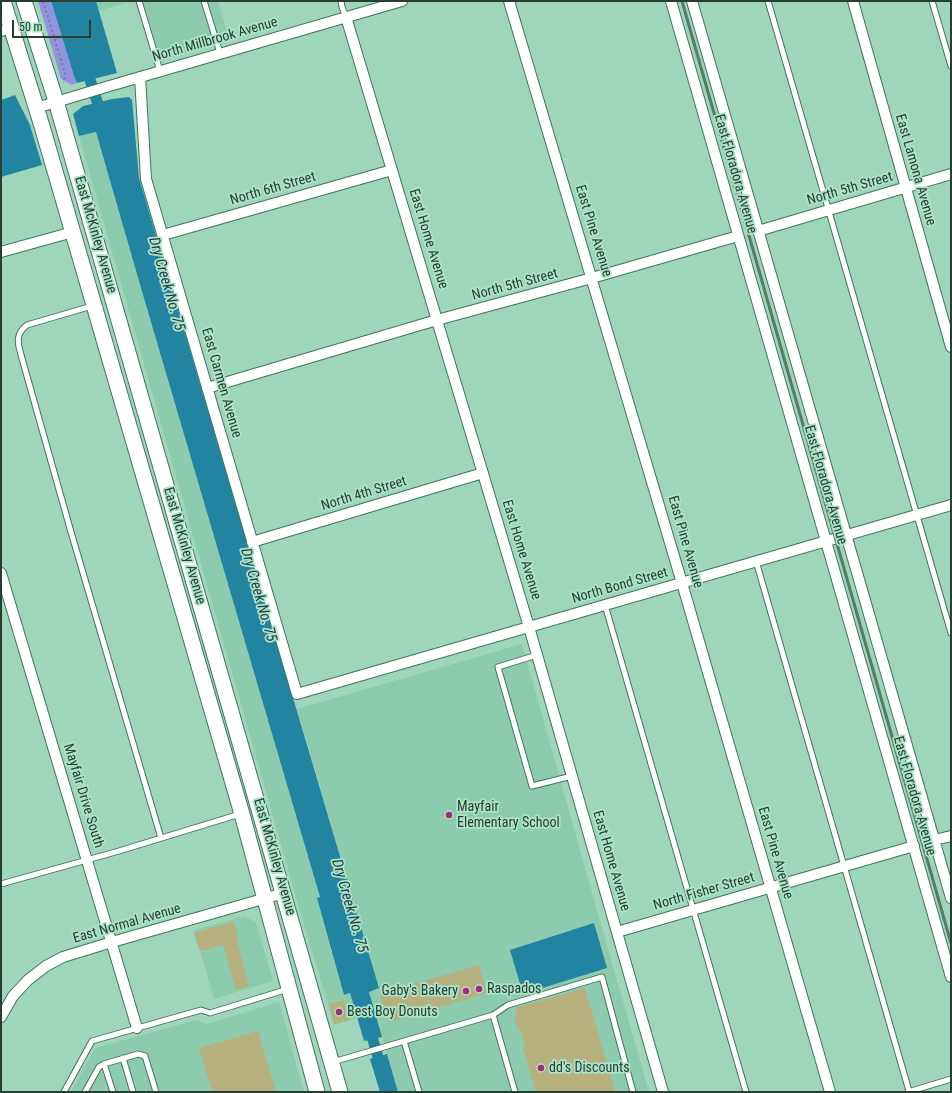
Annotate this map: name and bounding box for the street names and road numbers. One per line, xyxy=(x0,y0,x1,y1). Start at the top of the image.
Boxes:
street label: North Millbrook Avenue xyxy=(150,14,280,66)
street label: East Floradora Avenue xyxy=(710,112,760,236)
street label: East Lamona Avenue xyxy=(891,112,939,228)
street label: North 6th Street xyxy=(228,169,318,209)
street label: North 5th Street xyxy=(805,169,895,209)
street label: East McKinley Avenue xyxy=(70,174,120,296)
street label: East Pine Avenue xyxy=(571,183,615,279)
street label: East Home Avenue xyxy=(405,187,451,291)
street label: North 5th Street xyxy=(470,265,560,305)
street label: East Carmen Avenue xyxy=(197,326,245,440)
street label: East Floradora Avenue xyxy=(800,423,850,547)
street label: North 4th Street xyxy=(319,473,409,515)
street label: East McKinley Avenue xyxy=(159,485,209,607)
street label: East Pine Avenue xyxy=(664,494,706,590)
street label: East Home Avenue xyxy=(498,498,544,602)
street label: North Bond Street xyxy=(570,564,670,608)
street label: East Floradora Avenue xyxy=(889,734,939,858)
street label: Mayfair Drive South xyxy=(59,742,107,850)
street label: East McKinley Avenue xyxy=(249,796,299,918)
street label: East Pine Avenue xyxy=(754,805,796,901)
street label: East Home Avenue xyxy=(589,809,633,913)
street label: North Fisher Street xyxy=(652,870,756,914)
street label: East Normal Avenue xyxy=(71,901,183,947)

